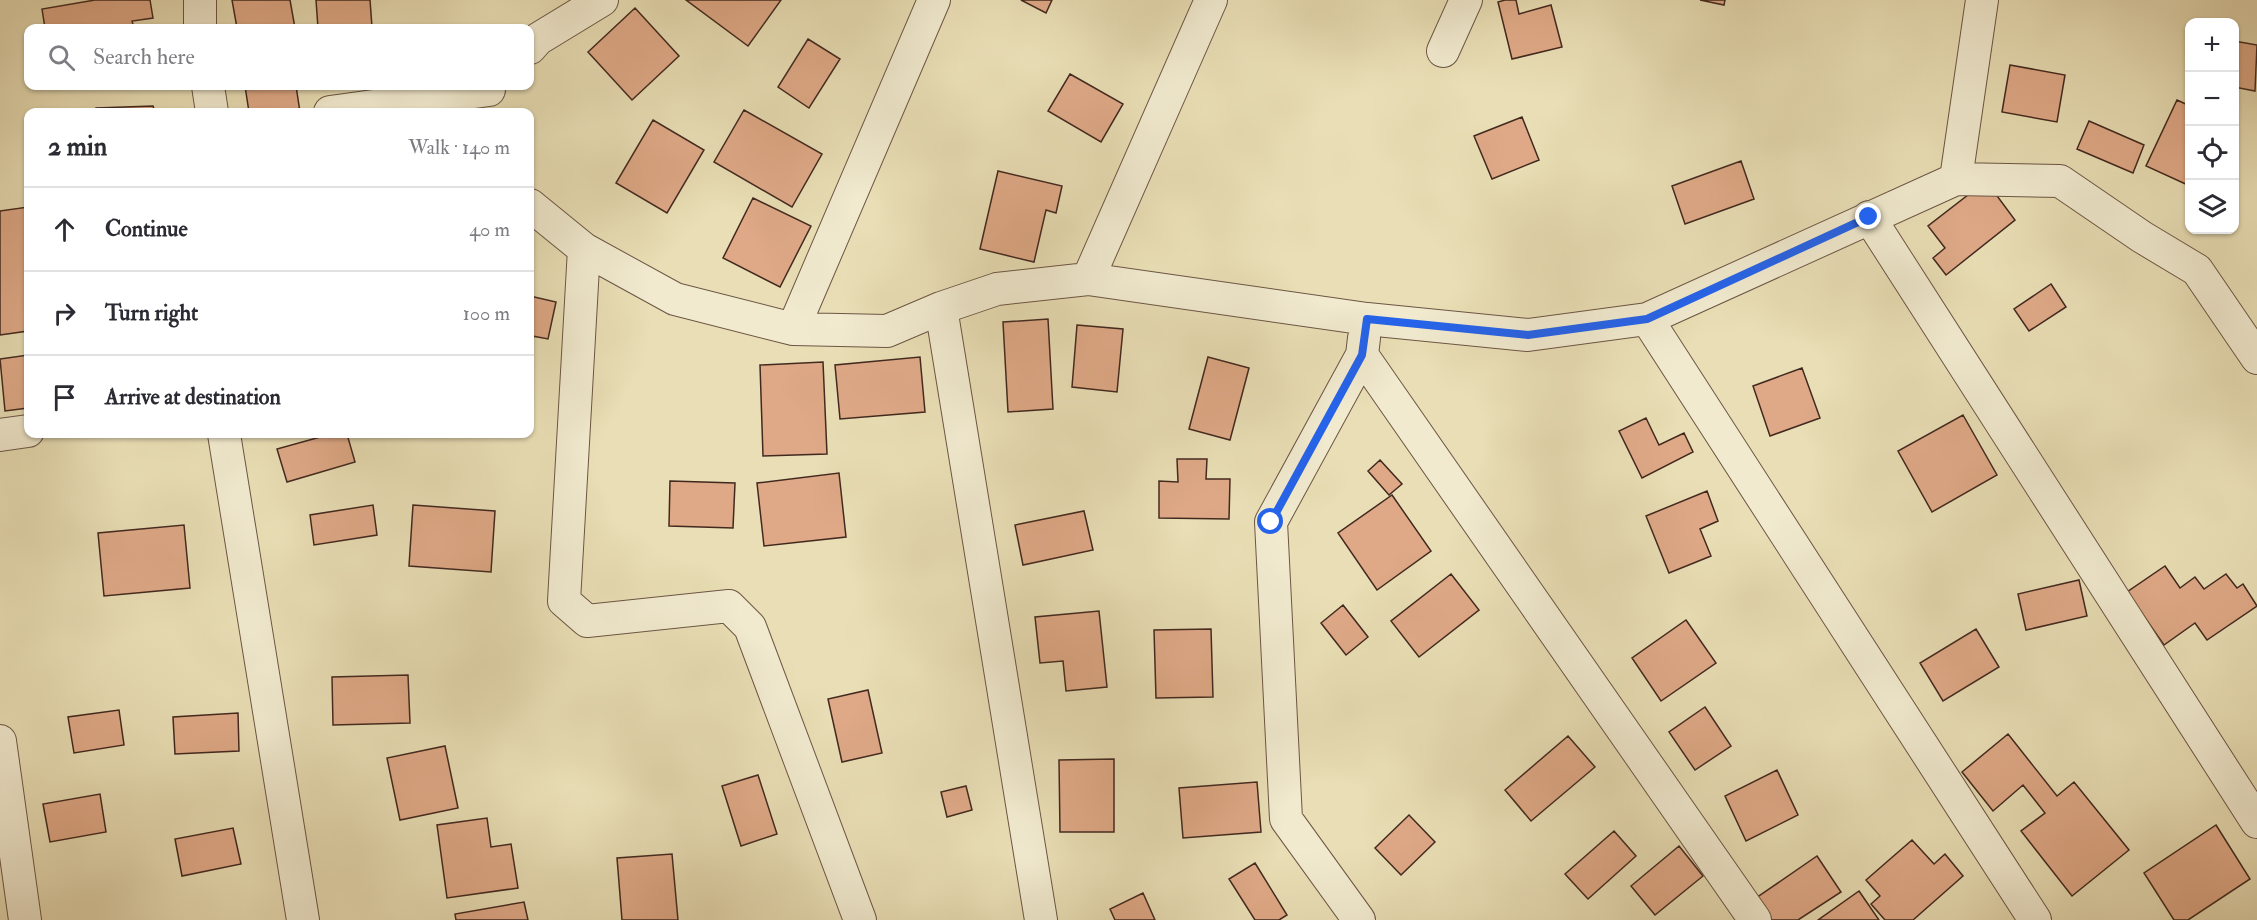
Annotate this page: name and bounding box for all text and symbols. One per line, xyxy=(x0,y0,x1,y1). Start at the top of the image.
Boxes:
map controls xyxy=(2185,18,2239,234)
button: + xyxy=(2185,18,2239,72)
search box xyxy=(24,24,534,90)
icon: search xyxy=(45,41,78,74)
text: Search here xyxy=(93,43,195,71)
button: − xyxy=(2185,72,2239,126)
button: locate xyxy=(2185,126,2239,180)
text: 2 min xyxy=(48,131,107,163)
text: Walk · 140 m xyxy=(408,135,510,160)
button: layers xyxy=(2185,180,2239,234)
route end xyxy=(1855,203,1881,229)
icon: ahead xyxy=(48,213,81,246)
text: Continue xyxy=(105,215,188,243)
text: 40 m xyxy=(469,217,510,242)
icon: right xyxy=(48,297,81,330)
text: Turn right xyxy=(105,299,198,327)
text: 100 m xyxy=(463,301,510,326)
icon: arrive xyxy=(48,381,81,414)
text: Arrive at destination xyxy=(105,383,281,411)
route start xyxy=(1257,508,1283,534)

